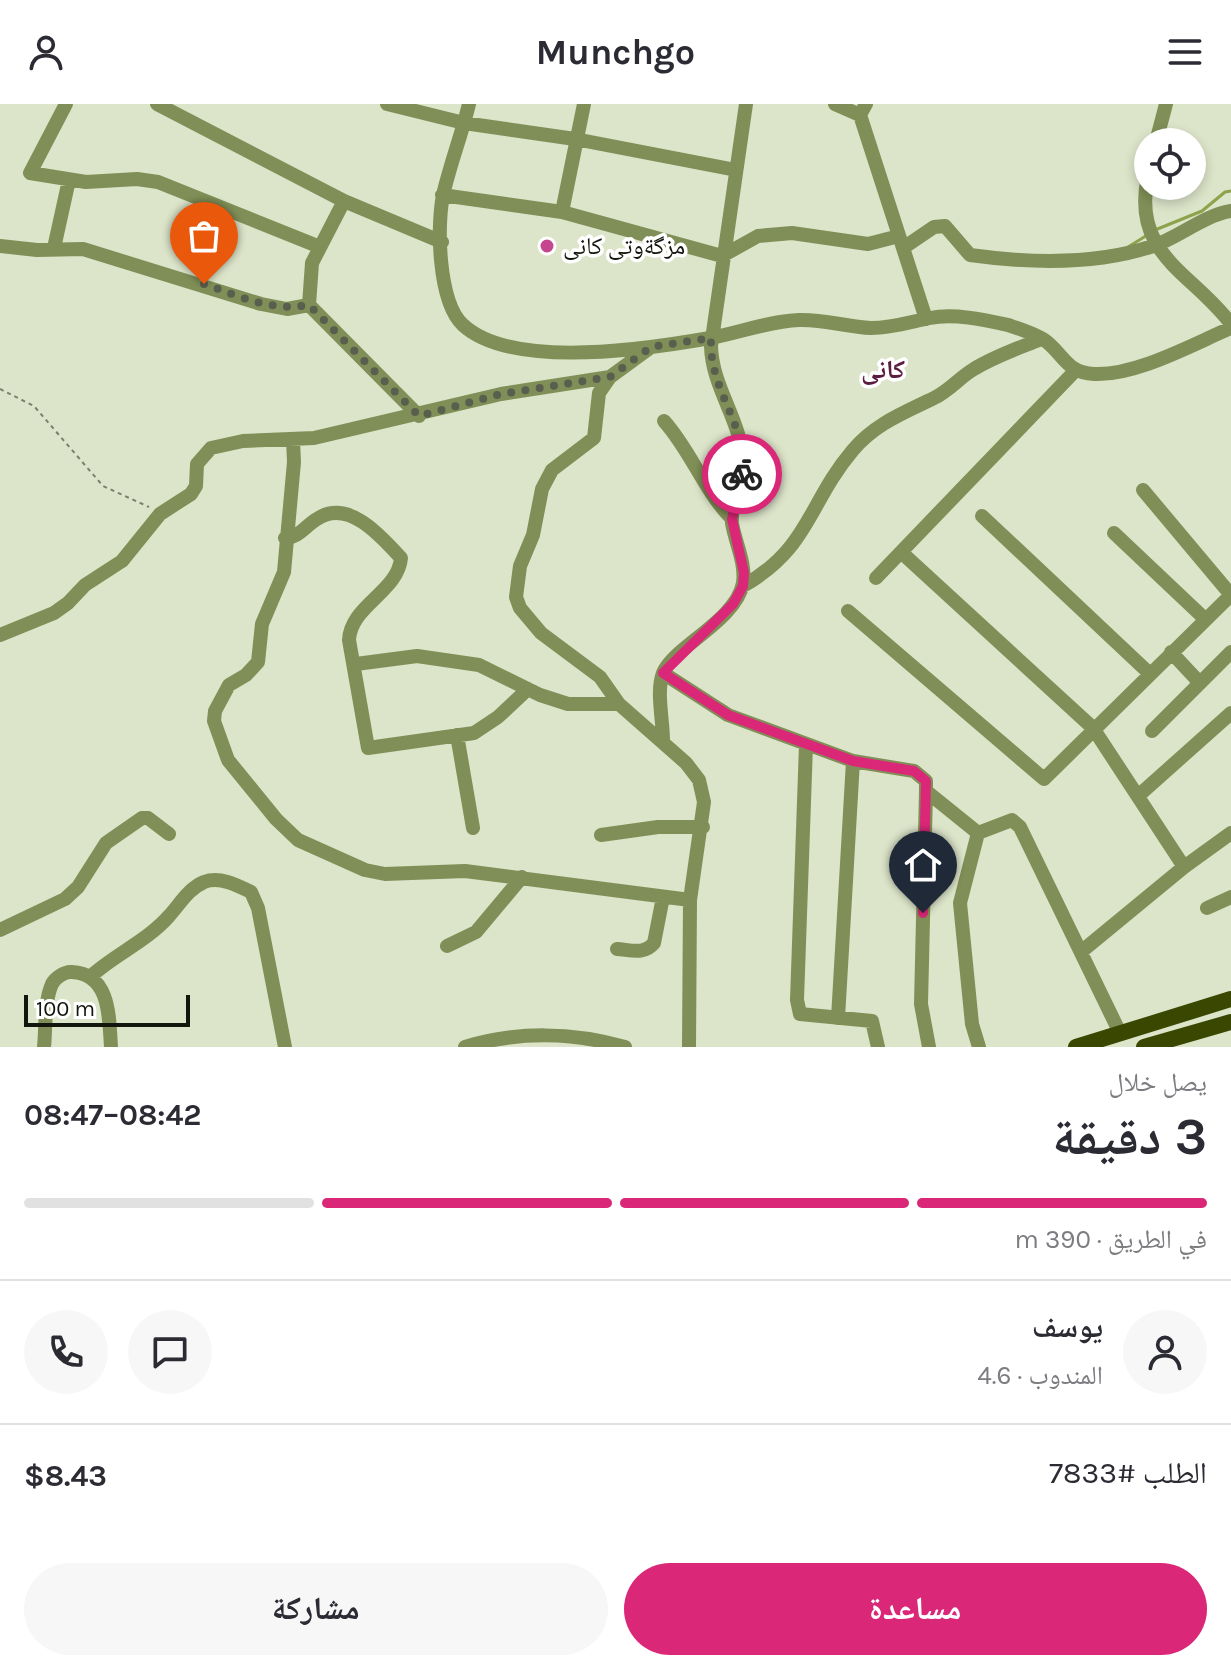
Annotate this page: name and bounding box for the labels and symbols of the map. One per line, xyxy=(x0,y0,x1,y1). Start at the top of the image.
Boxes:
pin xyxy=(170,202,238,284)
place label: مزگةوتی کانی xyxy=(563,232,685,260)
marker: مزگةوتی کانی xyxy=(538,237,556,255)
district label: کانی xyxy=(861,354,906,385)
courier xyxy=(702,434,782,514)
pin xyxy=(889,831,957,913)
scale bar xyxy=(24,991,190,1027)

